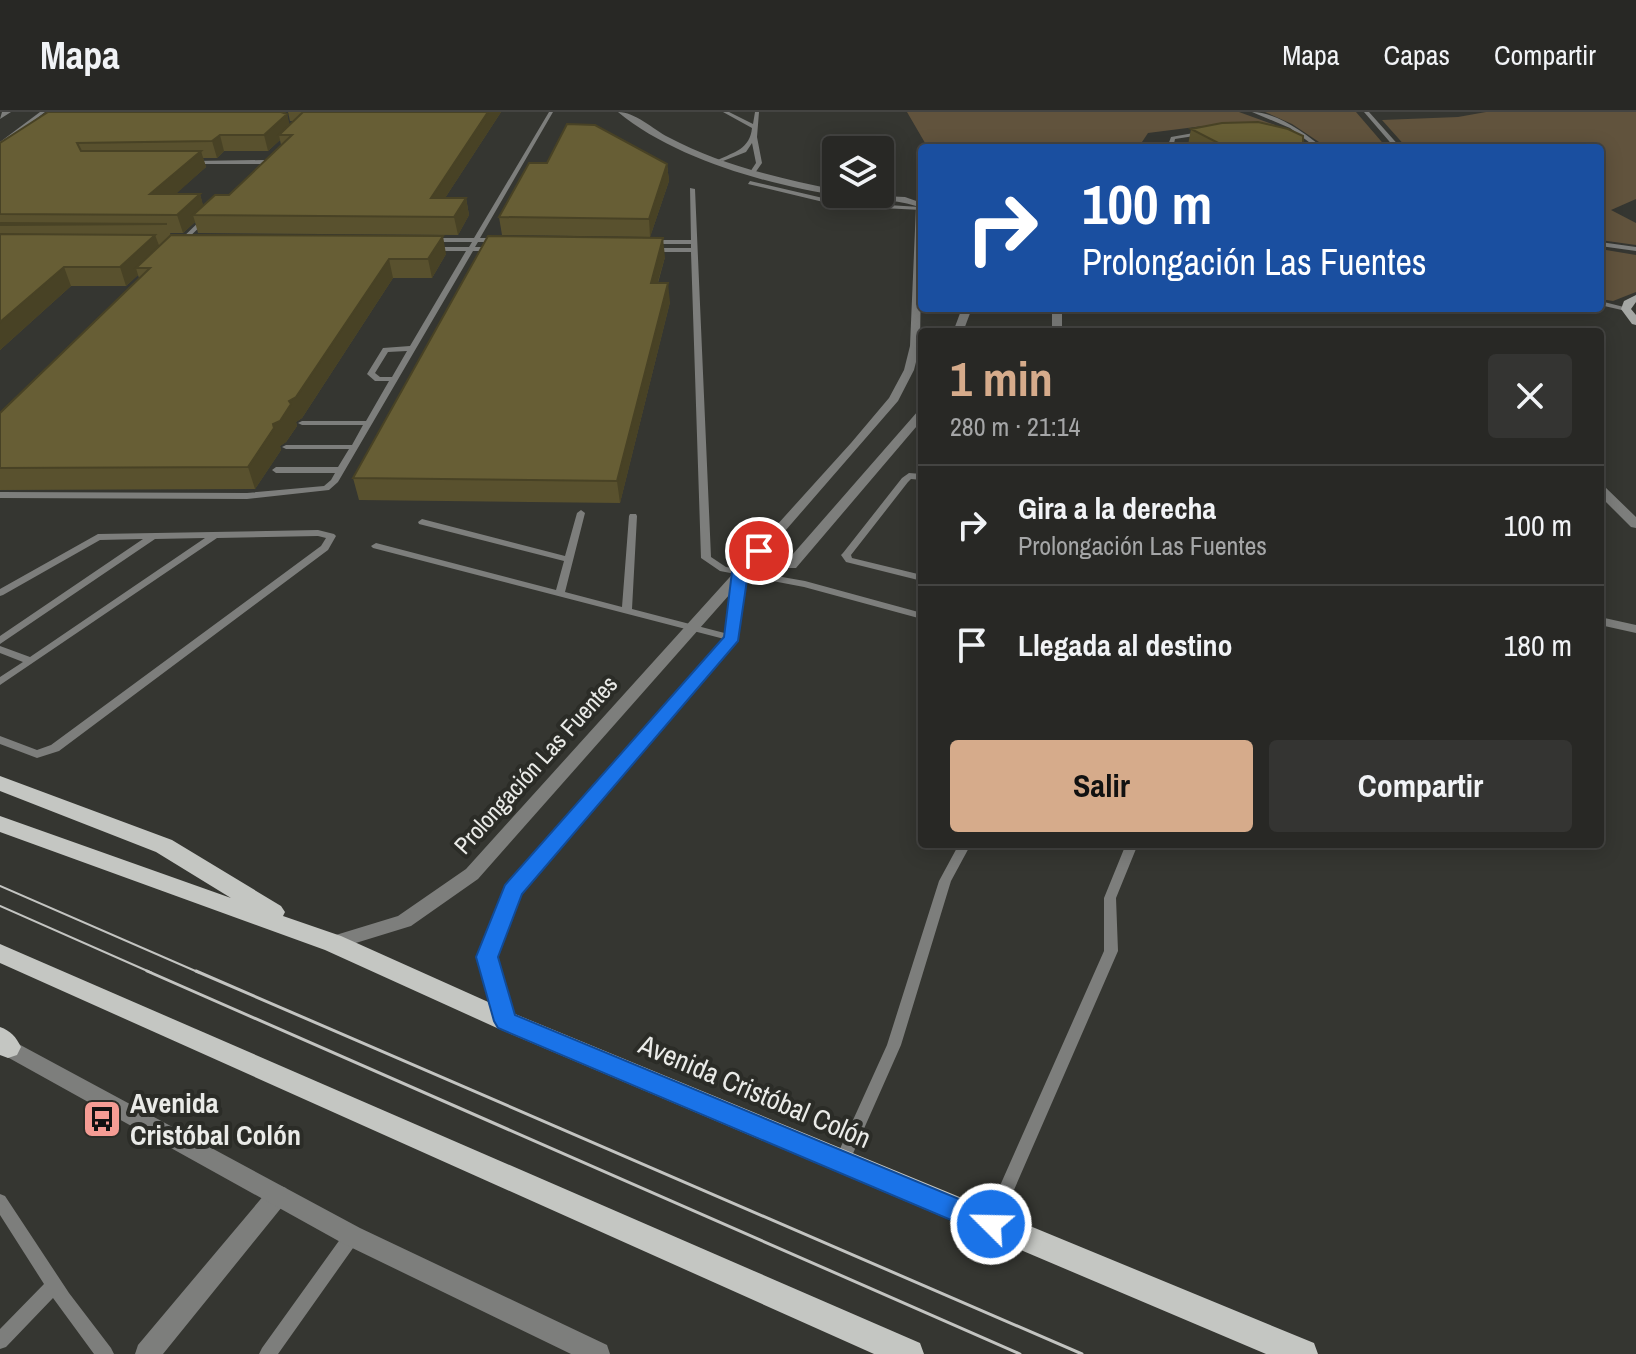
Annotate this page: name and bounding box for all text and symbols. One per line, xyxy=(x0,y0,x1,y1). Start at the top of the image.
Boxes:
text: Mapa xyxy=(40,30,120,81)
text: Mapa xyxy=(1282,36,1340,74)
text: Capas xyxy=(1384,36,1450,74)
text: Compartir xyxy=(1494,36,1596,74)
map controls xyxy=(822,136,894,208)
button: layers xyxy=(822,136,894,208)
text: 100 m xyxy=(1082,166,1212,241)
icon: right xyxy=(950,176,1054,280)
text: Prolongación Las Fuentes xyxy=(1082,238,1427,286)
text: 1 min xyxy=(950,346,1053,411)
button: close xyxy=(1488,354,1572,438)
text: 280 m · 21:14 xyxy=(950,409,1080,444)
text: Gira a la derecha xyxy=(1018,488,1216,528)
icon: right xyxy=(950,503,994,547)
text: 100 m xyxy=(1504,505,1572,545)
pin xyxy=(725,517,793,585)
text: Prolongación Las Fuentes xyxy=(1018,528,1267,563)
icon: arrive xyxy=(737,529,781,573)
icon: arrive xyxy=(950,623,994,667)
text: Llegada al destino xyxy=(1018,625,1233,665)
text: 180 m xyxy=(1504,625,1572,665)
street label: Prolongación Las Fuentes xyxy=(446,668,624,860)
button: Salir xyxy=(950,740,1253,832)
button: Compartir xyxy=(1269,740,1572,832)
street label: Avenida Cristóbal Colón xyxy=(632,1025,877,1157)
place label: Avenida Cristóbal Colón xyxy=(130,1084,301,1154)
bus stop icon: Avenida Cristóbal Colón xyxy=(81,1098,123,1140)
position arrow xyxy=(949,1182,1033,1266)

